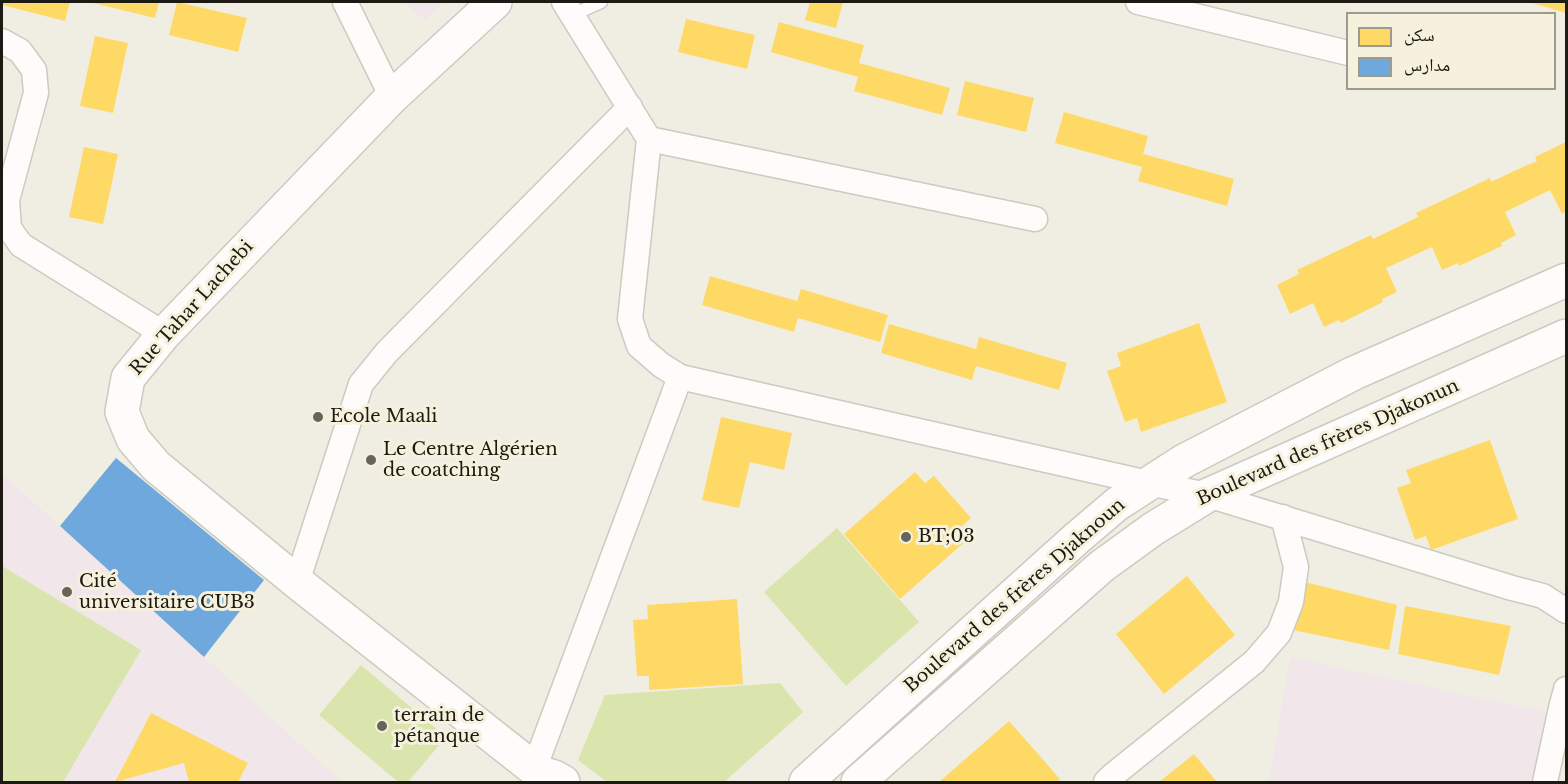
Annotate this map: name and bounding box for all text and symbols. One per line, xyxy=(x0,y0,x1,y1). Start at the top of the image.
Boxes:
legend xyxy=(1346,12,1556,90)
text: سكن xyxy=(1404,24,1435,46)
text: مدارس xyxy=(1404,54,1450,76)
street label: Rue Tahar Lachebi xyxy=(126,236,258,380)
street label: Boulevard des frères Djakonun xyxy=(1194,375,1462,511)
place label: Ecole Maali xyxy=(330,406,437,428)
marker: Ecole Maali xyxy=(311,410,325,424)
place label: Le Centre Algérien de coatching xyxy=(383,439,558,482)
marker: Le Centre Algérien de coatching xyxy=(364,453,378,467)
street label: Boulevard des frères Djaknoun xyxy=(900,494,1130,698)
place label: BT;03 xyxy=(918,526,974,548)
marker: BT;03 xyxy=(899,530,913,544)
place label: Cité universitaire CUB3 xyxy=(79,571,255,614)
marker: Cité universitaire CUB3 xyxy=(60,585,74,599)
place label: terrain de pétanque xyxy=(394,705,484,748)
marker: terrain de pétanque xyxy=(375,719,389,733)

